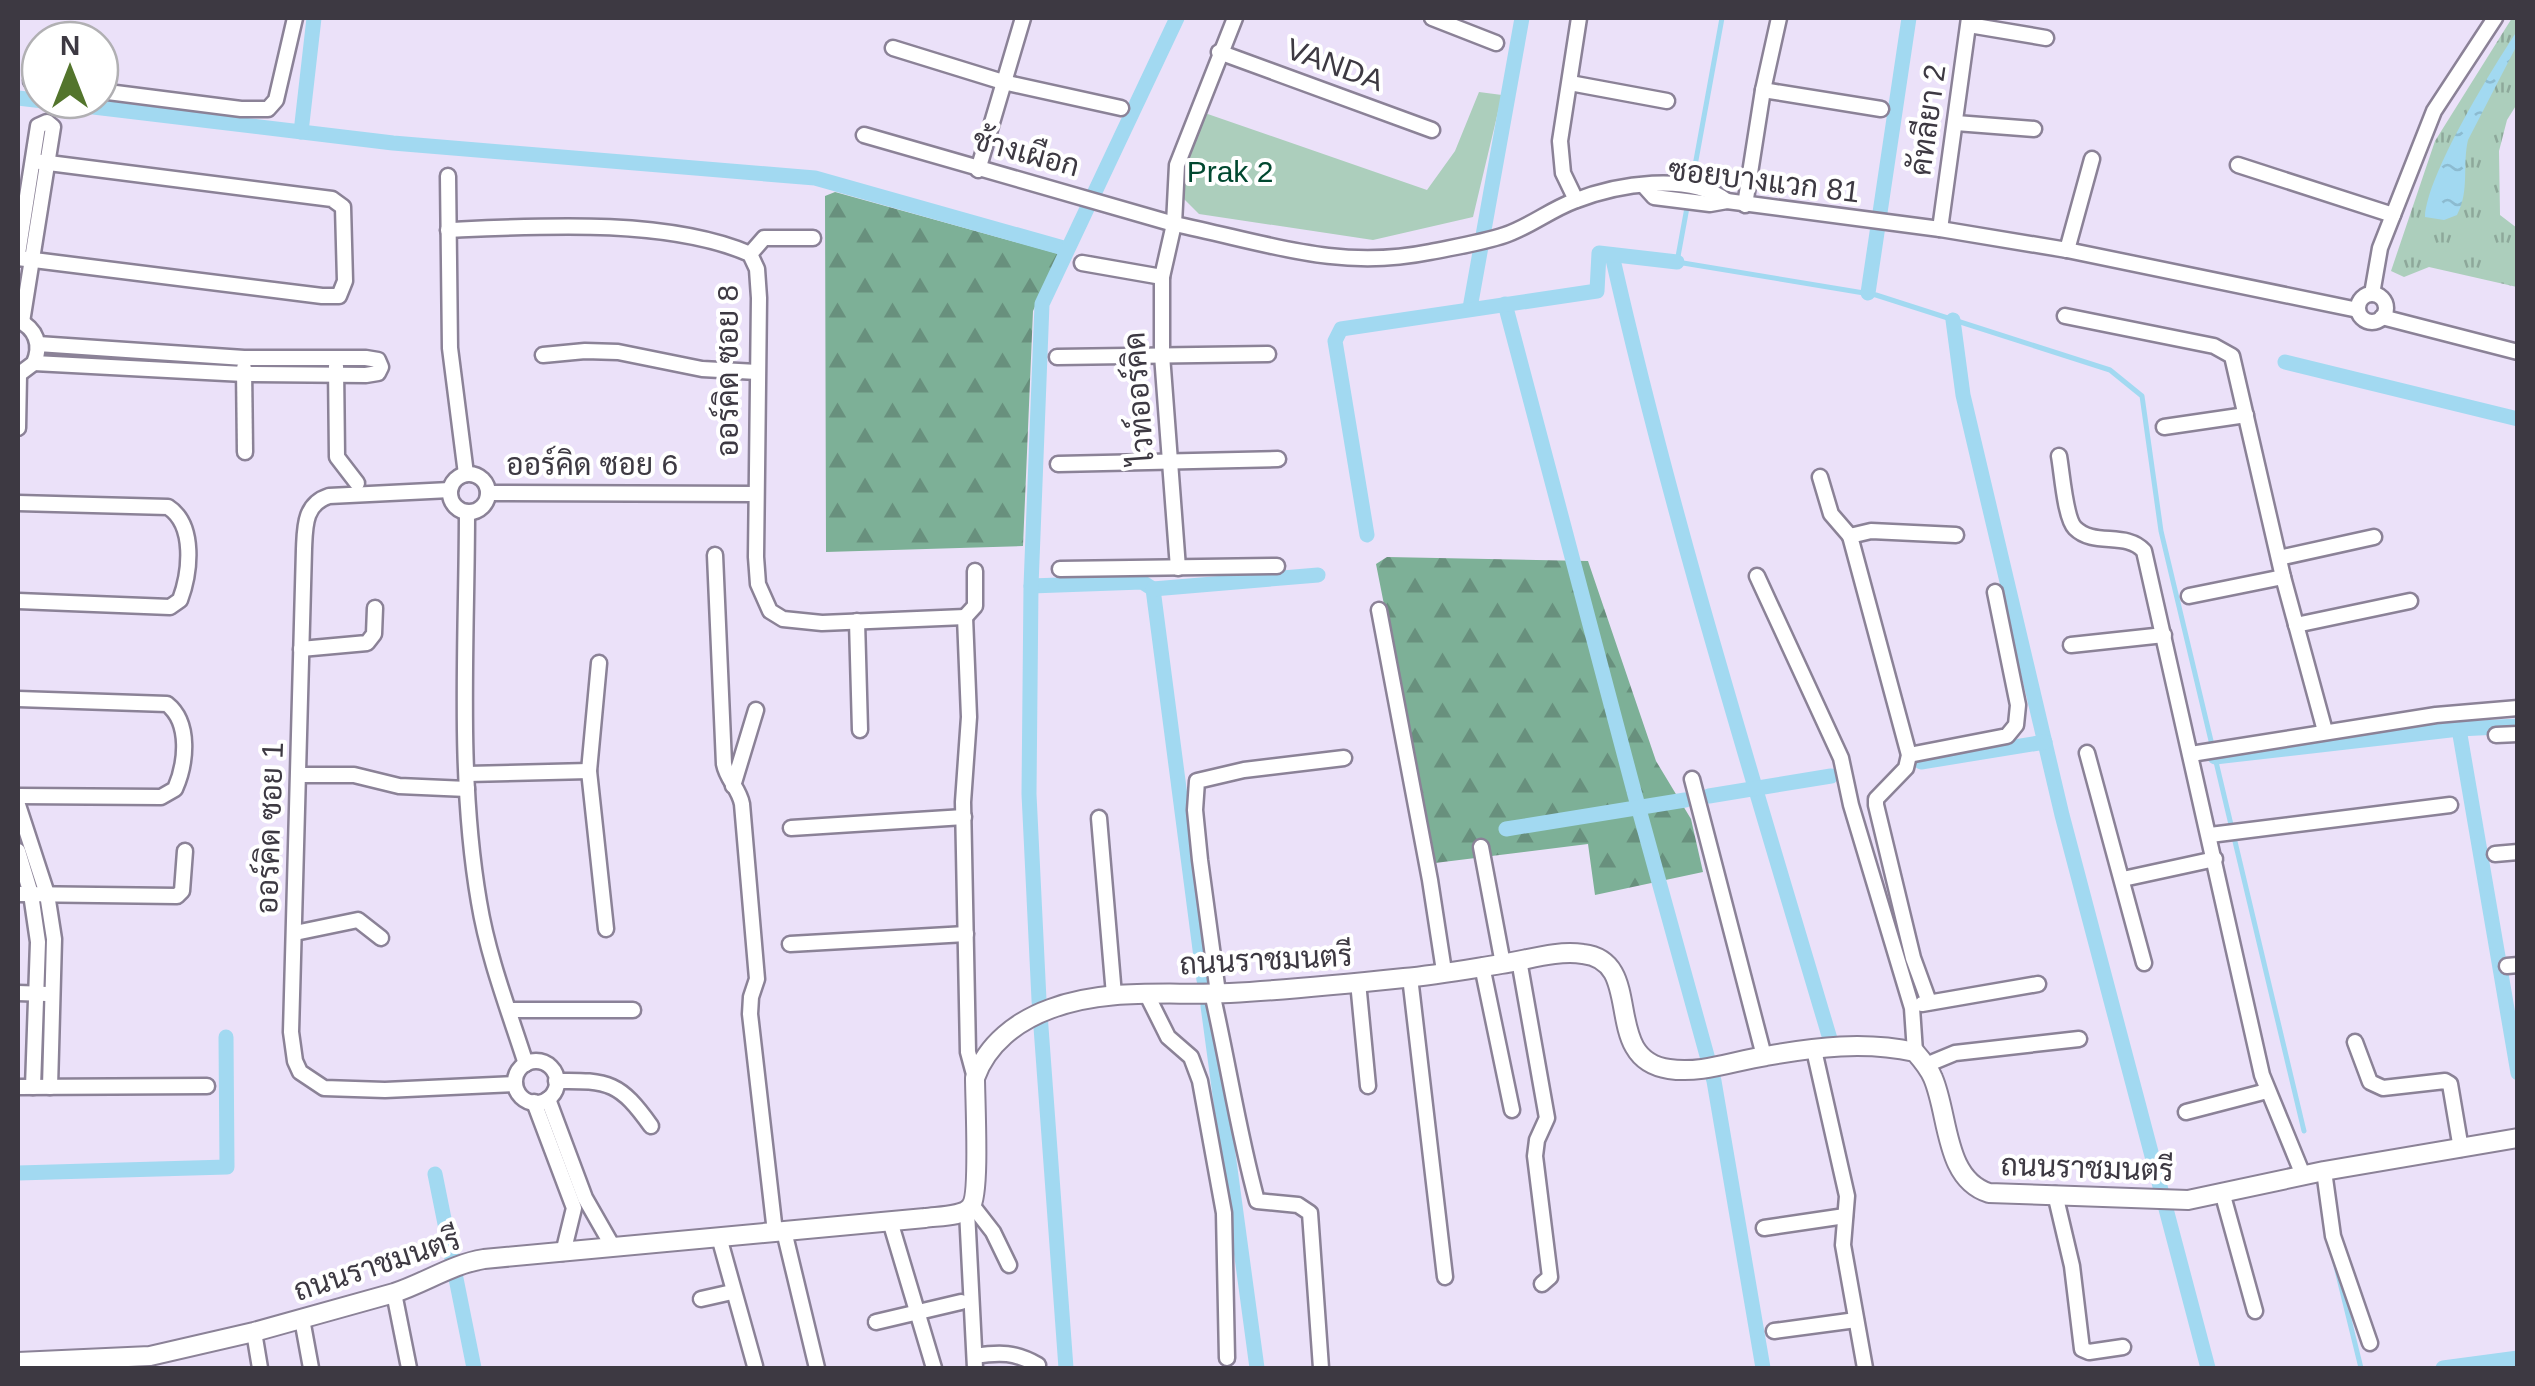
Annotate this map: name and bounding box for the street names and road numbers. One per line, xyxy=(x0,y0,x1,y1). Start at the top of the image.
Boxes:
street label: VANDA xyxy=(1282,32,1388,97)
street label: คัทลียา 2 xyxy=(1901,62,1952,178)
street label: ช้างเผือก xyxy=(969,119,1084,183)
street label: ซอยบางแวก 81 xyxy=(1667,152,1862,209)
street label: ออร์คิด ซอย 8 xyxy=(708,285,744,457)
street label: ไวท์ออร์คิด xyxy=(1114,331,1160,467)
street label: ออร์คิด ซอย 6 xyxy=(506,445,678,481)
street label: ออร์คิด ซอย 1 xyxy=(247,741,289,915)
street label: ถนนราชมนตรี xyxy=(1179,936,1353,981)
street label: ถนนราชมนตรี xyxy=(2000,1146,2174,1187)
street label: ถนนราชมนตรี xyxy=(289,1220,464,1307)

